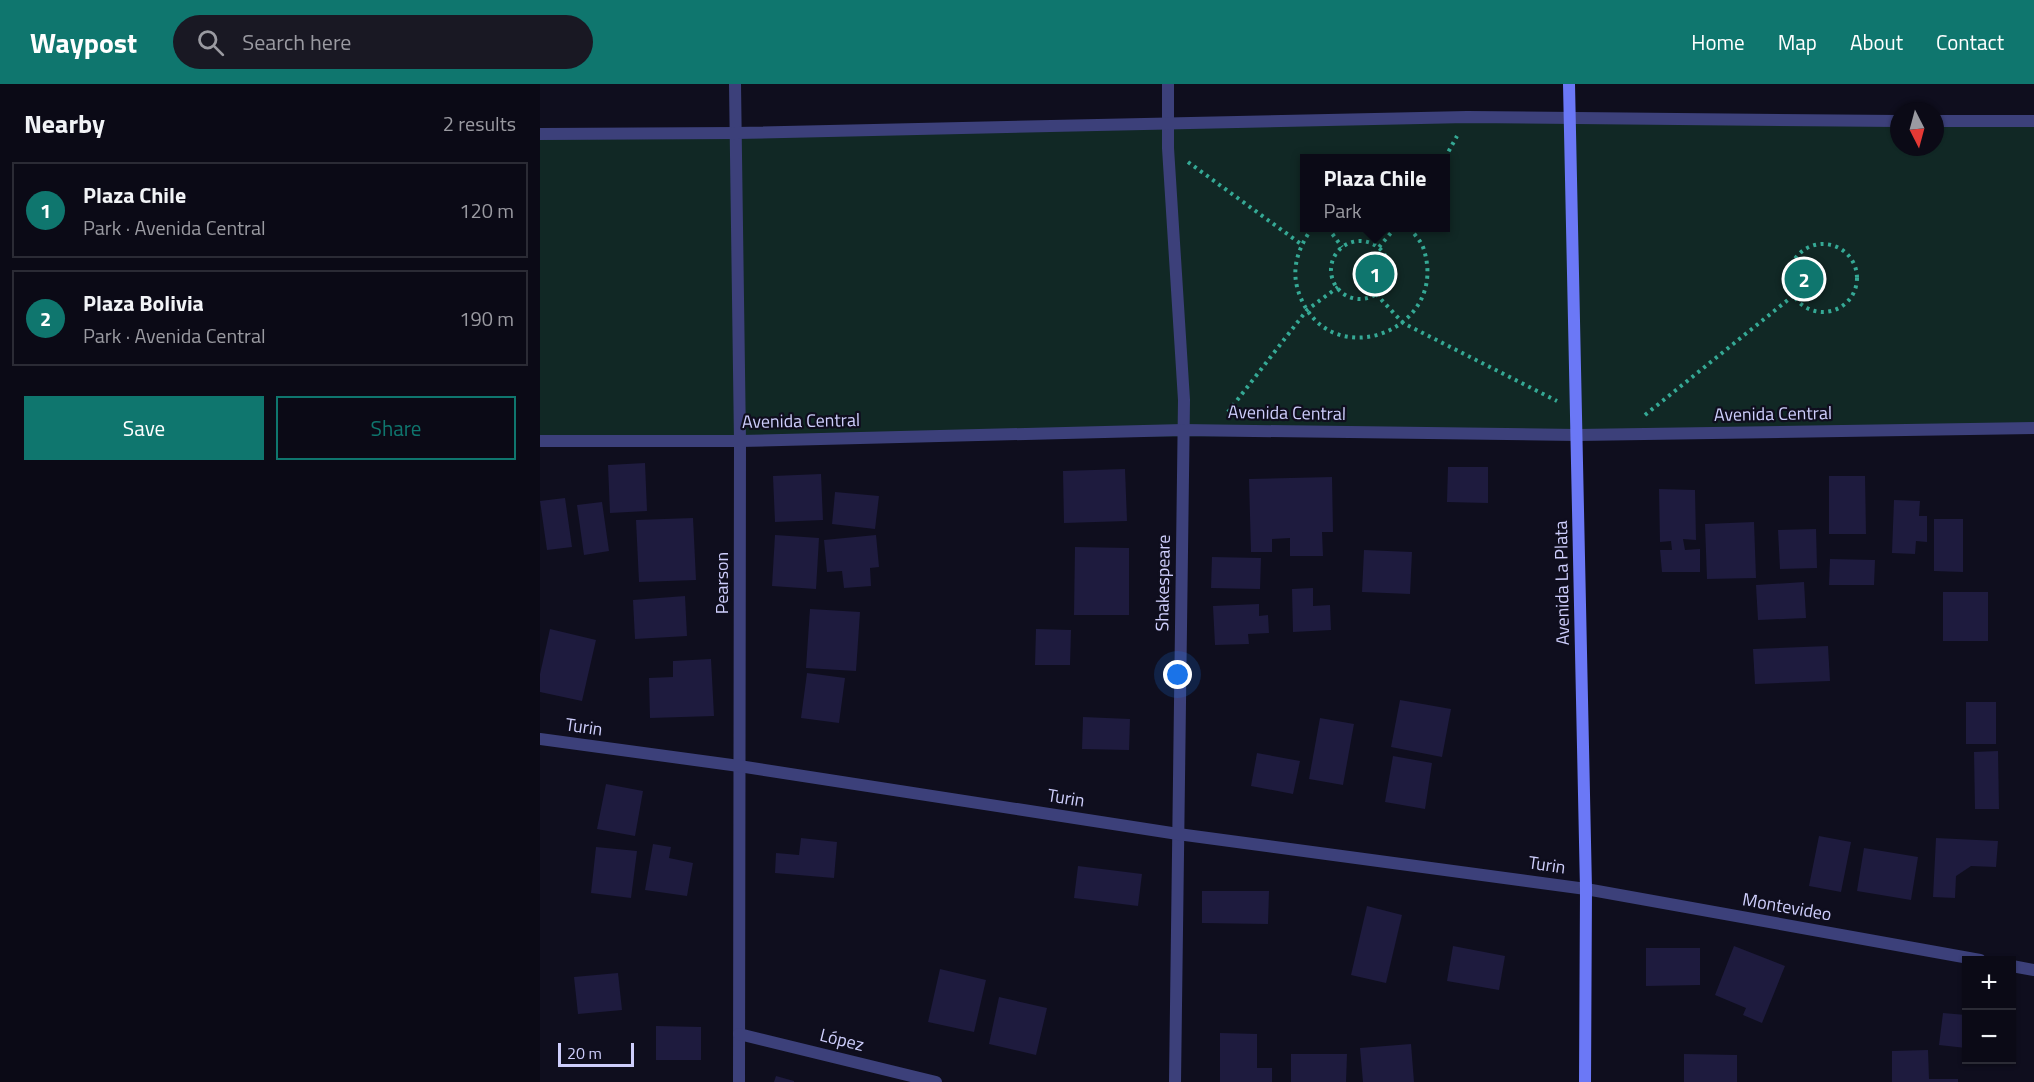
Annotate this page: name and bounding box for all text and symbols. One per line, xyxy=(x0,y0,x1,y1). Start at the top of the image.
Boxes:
search box xyxy=(173,15,593,69)
text: Waypost xyxy=(30,21,137,64)
text: Search here xyxy=(242,25,351,59)
icon: search xyxy=(194,26,227,59)
text: Home xyxy=(1691,26,1745,58)
text: Map xyxy=(1778,26,1817,58)
text: About xyxy=(1850,26,1903,58)
text: Contact xyxy=(1936,26,2004,58)
north arrow xyxy=(1890,102,1944,156)
text: Nearby xyxy=(24,104,105,143)
text: 2 results xyxy=(443,108,516,139)
popup xyxy=(1300,154,1450,232)
text: Plaza Chile xyxy=(1323,161,1427,195)
text: Plaza Chile xyxy=(83,178,186,212)
text: 1 xyxy=(40,195,51,226)
text: 120 m xyxy=(459,195,514,226)
text: Park xyxy=(1323,195,1362,226)
text: Park · Avenida Central xyxy=(83,212,266,243)
pin: 1 xyxy=(1356,252,1394,297)
pin: 2 xyxy=(1784,256,1824,302)
text: Plaza Bolivia xyxy=(83,286,204,320)
text: 2 xyxy=(40,303,51,334)
text: 190 m xyxy=(459,303,514,334)
text: Park · Avenida Central xyxy=(83,320,266,351)
button: Save xyxy=(24,396,264,460)
button: Share xyxy=(276,396,516,460)
street label: Avenida Central xyxy=(1228,398,1346,427)
street label: Avenida Central xyxy=(1714,399,1832,428)
street label: Avenida Central xyxy=(742,406,860,435)
street label: Avenida La Plata xyxy=(1547,520,1576,646)
street label: Shakespeare xyxy=(1148,534,1177,632)
street label: Pearson xyxy=(708,552,735,614)
your location xyxy=(1163,660,1192,689)
street label: Turin xyxy=(564,711,604,742)
street label: Turin xyxy=(1046,781,1087,814)
street label: Turin xyxy=(1527,849,1567,880)
street label: Montevideo xyxy=(1740,885,1834,928)
map controls xyxy=(1962,956,2016,1064)
button: + xyxy=(1962,956,2016,1010)
button: − xyxy=(1962,1010,2016,1064)
street label: López xyxy=(817,1021,867,1058)
scale bar xyxy=(558,1040,634,1068)
text: 20 m xyxy=(567,1041,602,1065)

